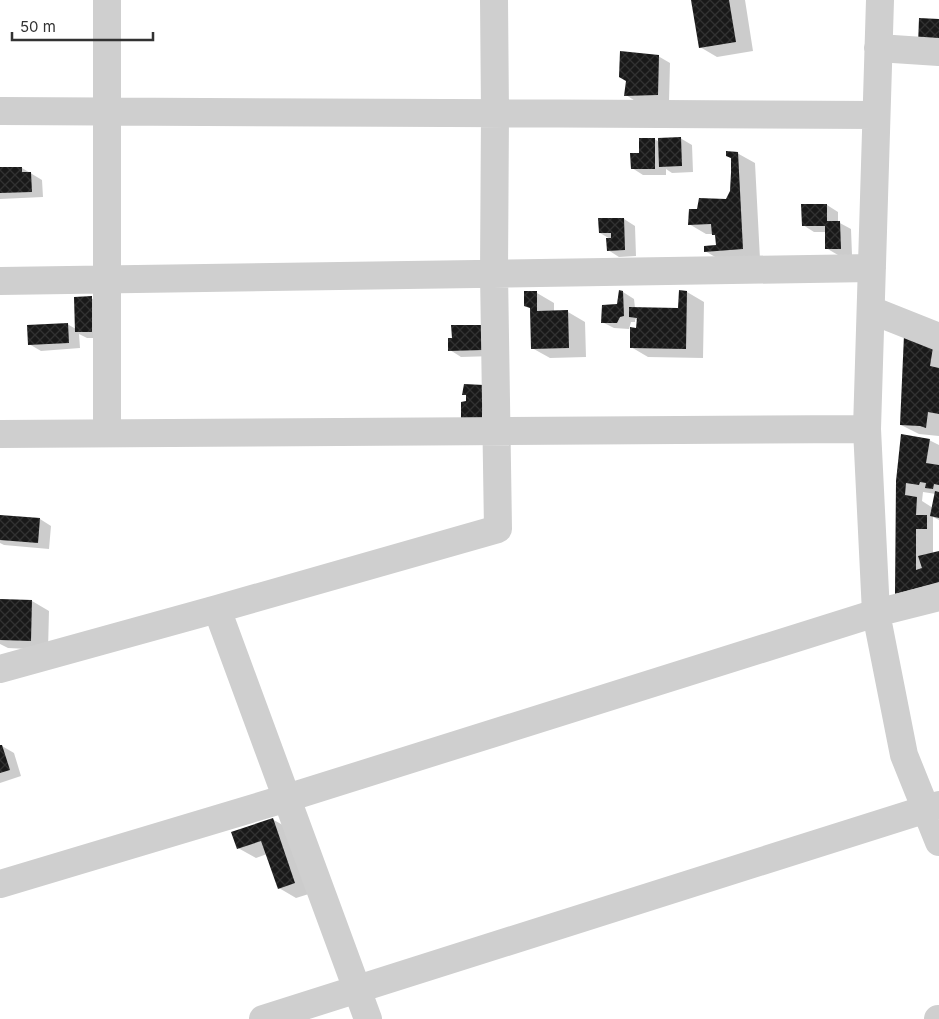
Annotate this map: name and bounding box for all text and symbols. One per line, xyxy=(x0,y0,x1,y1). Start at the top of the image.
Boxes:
scale bar xyxy=(12,10,154,42)
text: 50 m xyxy=(20,17,56,36)

